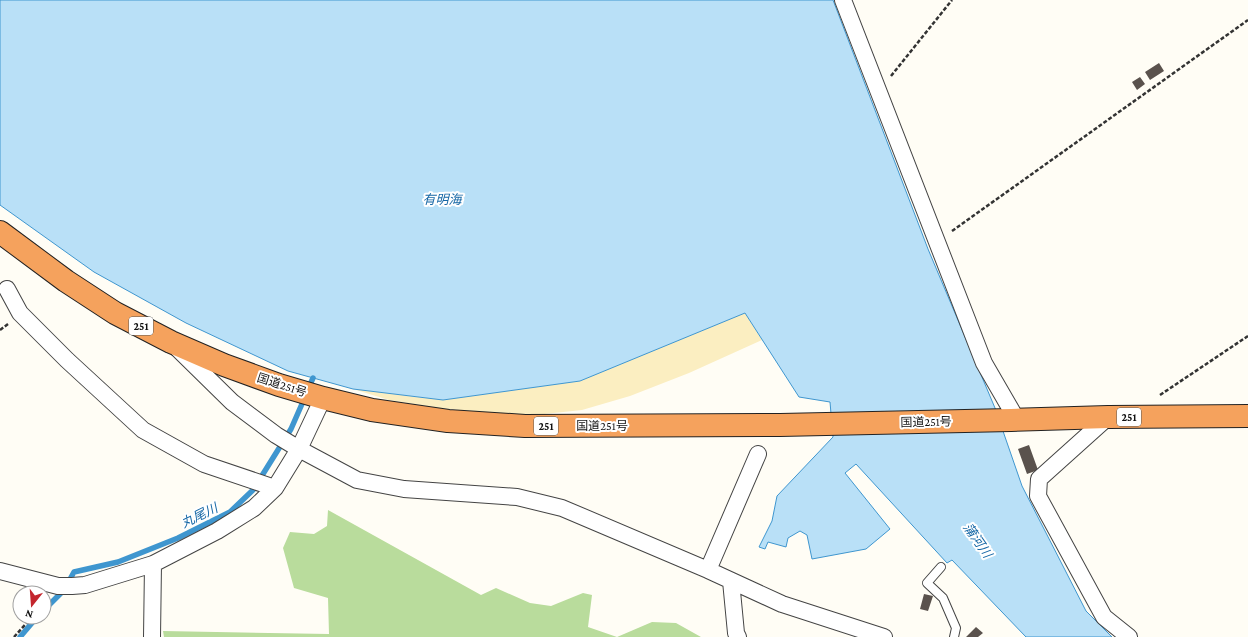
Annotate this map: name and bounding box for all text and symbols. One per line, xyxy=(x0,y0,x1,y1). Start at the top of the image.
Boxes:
water label: 有明海 xyxy=(422,192,463,207)
road number: 251 xyxy=(129,317,153,335)
street label: 国道251号 xyxy=(255,370,309,400)
road number: 251 xyxy=(1117,408,1141,426)
street label: 国道251号 xyxy=(900,415,952,429)
road number: 251 xyxy=(534,417,558,435)
street label: 国道251号 xyxy=(576,419,628,433)
water label: 丸尾川 xyxy=(178,499,222,531)
water label: 蒲河川 xyxy=(960,520,996,562)
north arrow xyxy=(12,585,52,625)
text: N xyxy=(23,608,34,621)

